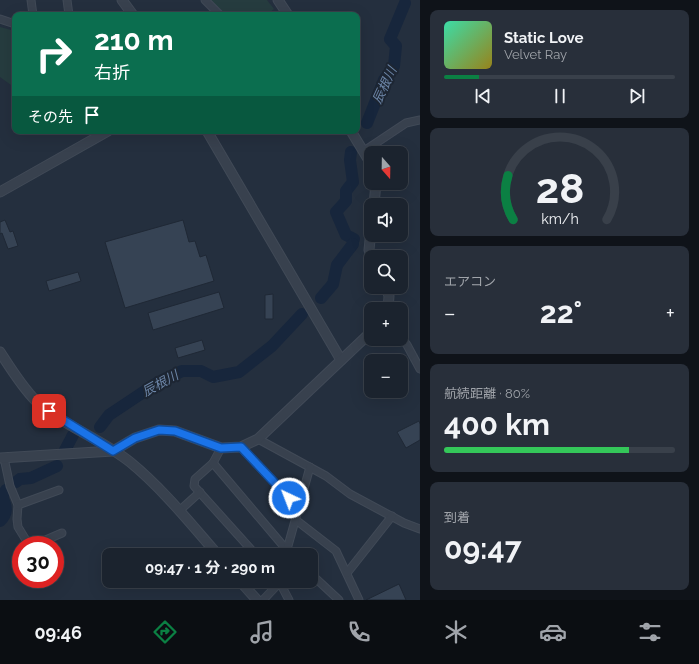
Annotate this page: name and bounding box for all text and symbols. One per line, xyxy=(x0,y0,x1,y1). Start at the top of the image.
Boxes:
text: 210 m xyxy=(94,24,174,57)
icon: right xyxy=(28,28,80,80)
text: Static Love xyxy=(504,29,583,47)
text: Velvet Ray xyxy=(504,47,567,62)
text: 右折 xyxy=(94,62,130,83)
water label: 辰根川 xyxy=(369,63,400,106)
icon: previous xyxy=(472,85,494,107)
icon: pause xyxy=(549,85,571,107)
icon: next xyxy=(626,85,648,107)
icon: arrive xyxy=(81,104,103,126)
text: その先 xyxy=(28,108,73,126)
north arrow xyxy=(364,146,408,190)
map controls xyxy=(364,146,408,398)
text: 28 xyxy=(535,164,584,213)
button: sound xyxy=(364,198,408,242)
text: km/h xyxy=(541,211,578,227)
button: search xyxy=(364,250,408,294)
text: エアコン xyxy=(444,274,496,289)
text: 22° xyxy=(540,295,582,330)
text: − xyxy=(444,300,456,326)
text: + xyxy=(666,300,675,326)
button: + xyxy=(364,302,408,346)
button: − xyxy=(364,354,408,398)
water label: 辰根川 xyxy=(140,366,183,399)
text: 航続距離 · 80% xyxy=(444,386,530,401)
pin xyxy=(32,394,66,428)
icon: arrive xyxy=(38,400,60,422)
text: 400 km xyxy=(444,407,550,442)
position arrow xyxy=(268,477,310,519)
text: 到着 xyxy=(444,510,470,525)
text: 09:47 xyxy=(444,531,521,566)
speed limit sign: 30 xyxy=(12,536,64,588)
text: 09:47 · 1 分 · 290 m xyxy=(145,559,275,577)
icon: directions xyxy=(151,618,179,646)
icon: music xyxy=(248,618,276,646)
icon: phone xyxy=(345,618,373,646)
icon: climate xyxy=(442,618,470,646)
icon: car xyxy=(539,618,567,646)
icon: filters xyxy=(636,618,664,646)
text: 09:46 xyxy=(35,622,82,643)

